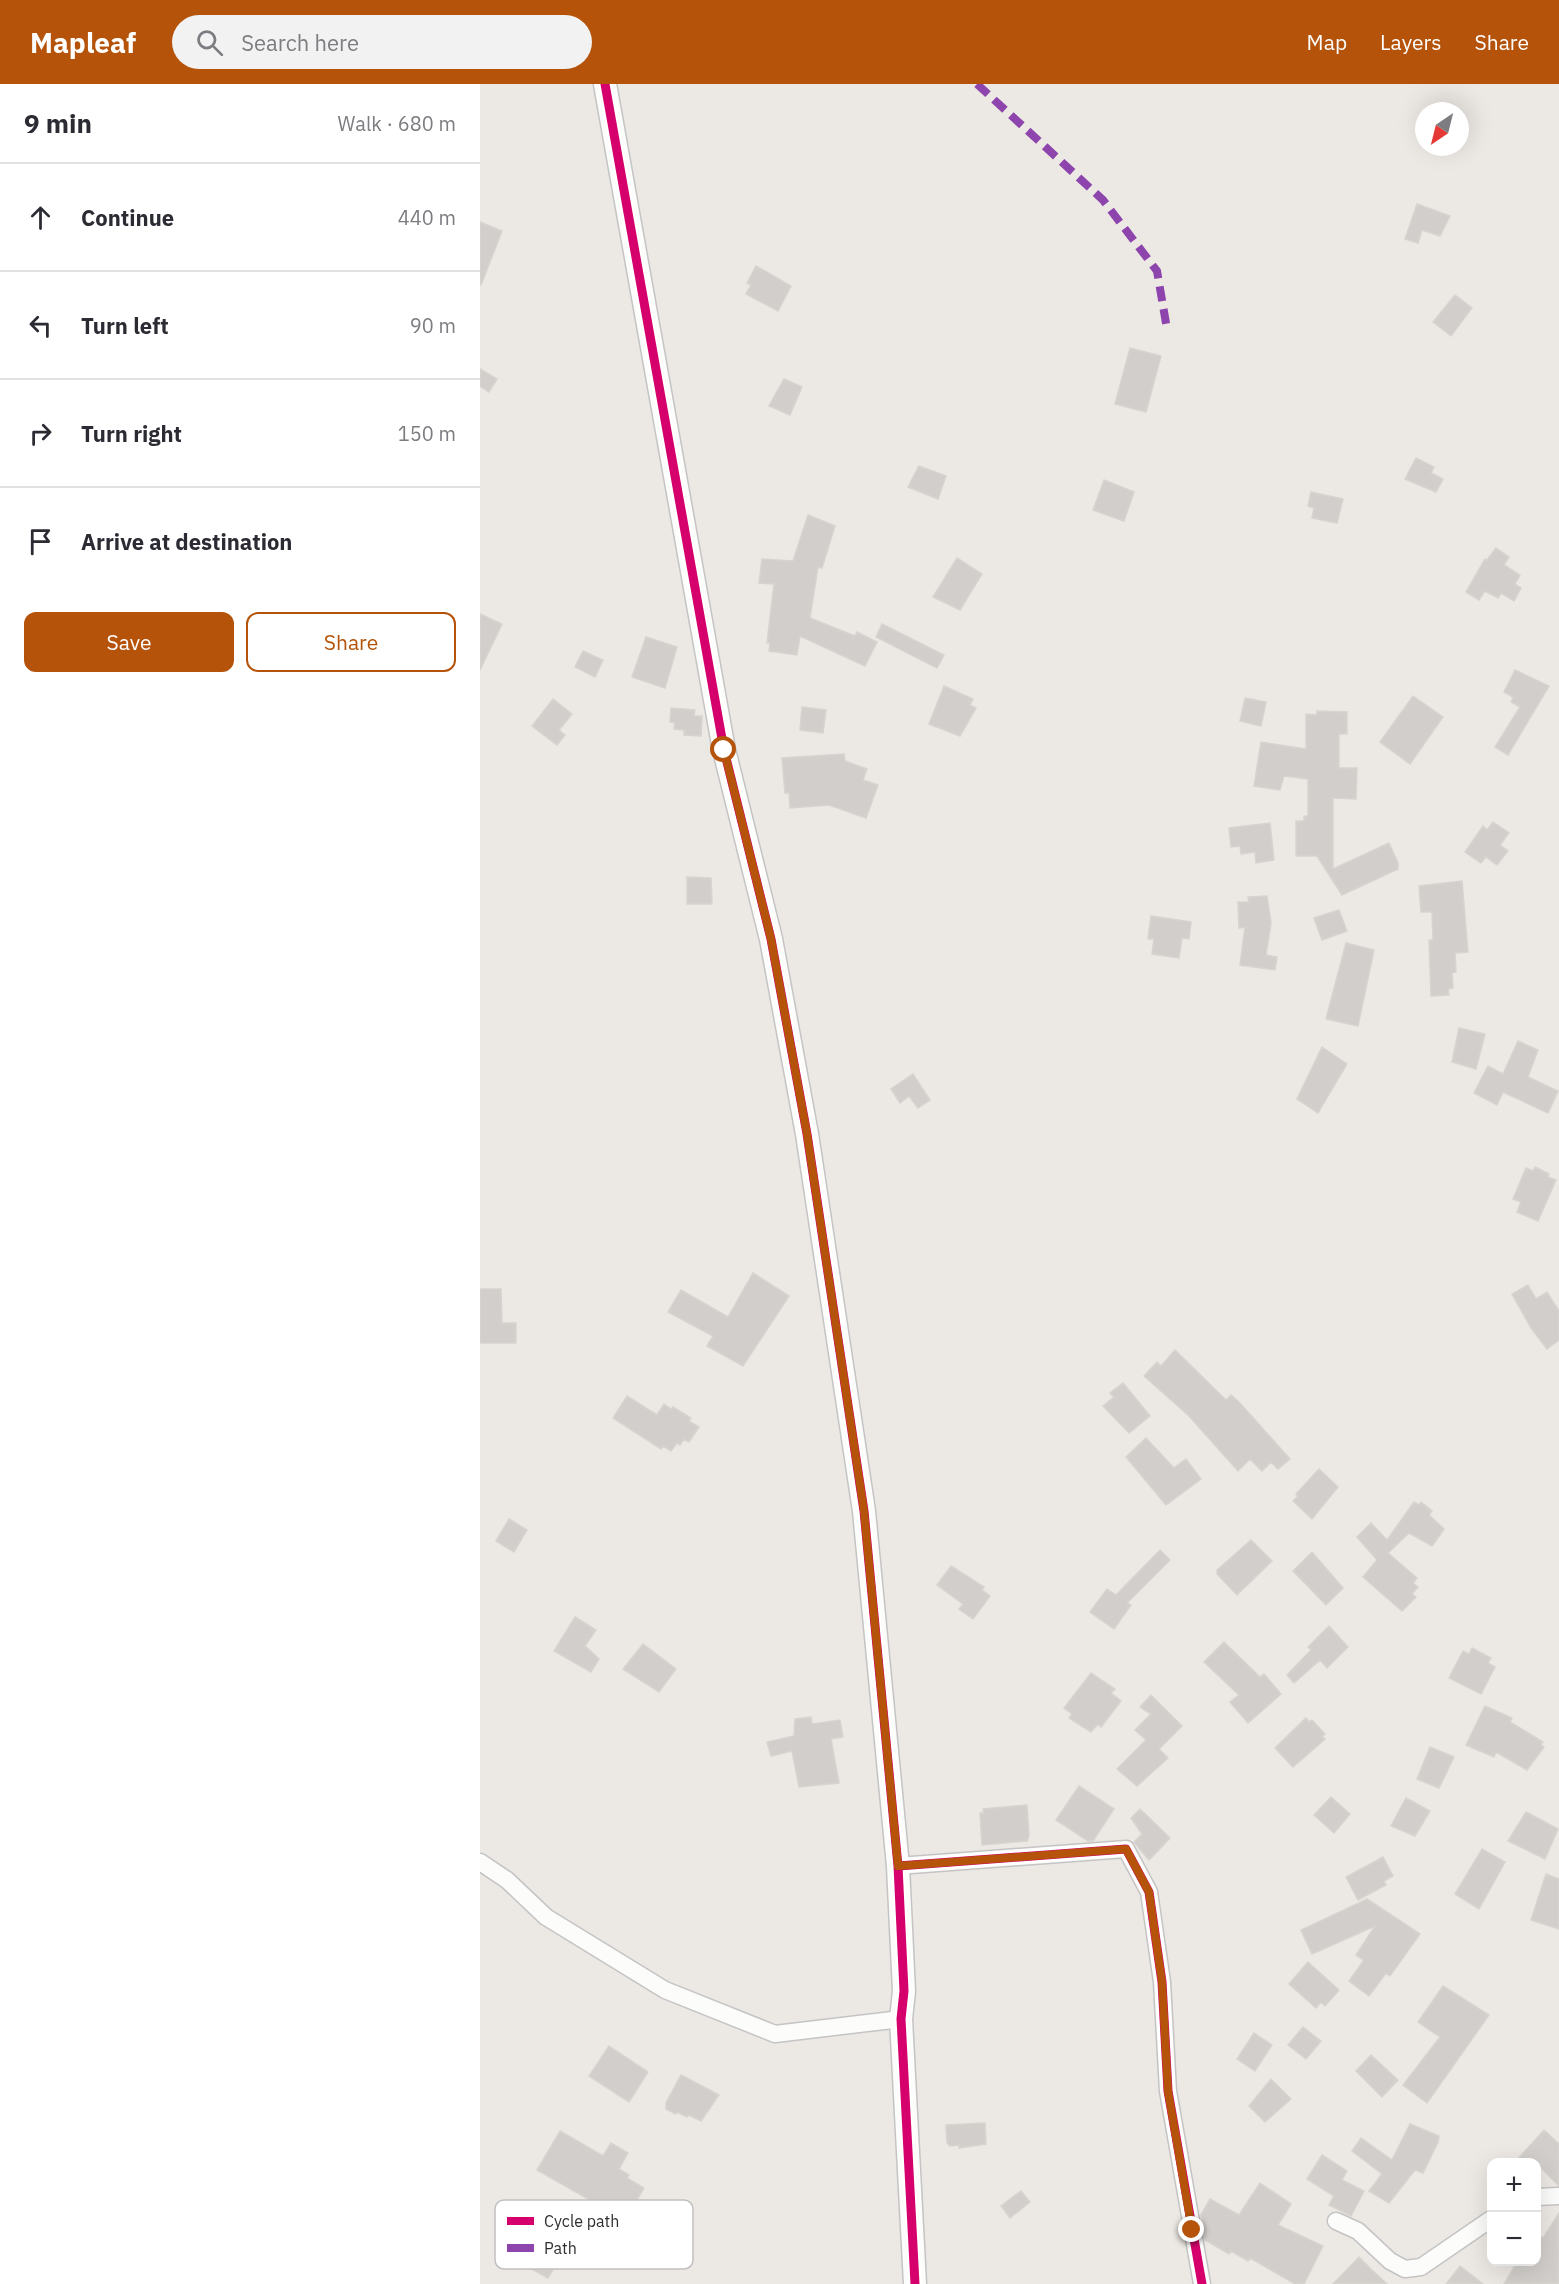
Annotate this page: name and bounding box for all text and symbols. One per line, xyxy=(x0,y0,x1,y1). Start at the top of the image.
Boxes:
search box xyxy=(172,15,592,69)
text: Mapleaf xyxy=(30,24,136,61)
icon: search xyxy=(193,26,226,59)
text: Search here xyxy=(241,28,359,57)
text: Map xyxy=(1307,28,1347,56)
text: Layers xyxy=(1380,28,1442,56)
text: Share xyxy=(1475,28,1529,56)
north arrow xyxy=(1415,102,1469,156)
text: 9 min xyxy=(24,106,92,140)
text: Walk · 680 m xyxy=(338,110,456,137)
icon: ahead xyxy=(24,201,57,234)
text: Continue xyxy=(81,203,174,232)
text: 440 m xyxy=(398,204,456,231)
icon: left xyxy=(24,309,57,342)
text: Turn left xyxy=(81,311,169,340)
text: 90 m xyxy=(410,312,456,339)
icon: right xyxy=(24,417,57,450)
text: Turn right xyxy=(81,419,182,448)
text: 150 m xyxy=(398,420,456,447)
icon: arrive xyxy=(24,525,57,558)
text: Arrive at destination xyxy=(81,527,292,556)
button: Save xyxy=(24,612,234,672)
button: Share xyxy=(246,612,456,672)
route start xyxy=(710,736,736,762)
map controls xyxy=(1487,2158,1541,2266)
button: + xyxy=(1487,2158,1541,2212)
legend xyxy=(495,2200,693,2269)
text: Cycle path xyxy=(544,2211,619,2231)
button: − xyxy=(1487,2212,1541,2266)
route end xyxy=(1178,2216,1204,2242)
text: Path xyxy=(544,2238,577,2258)

